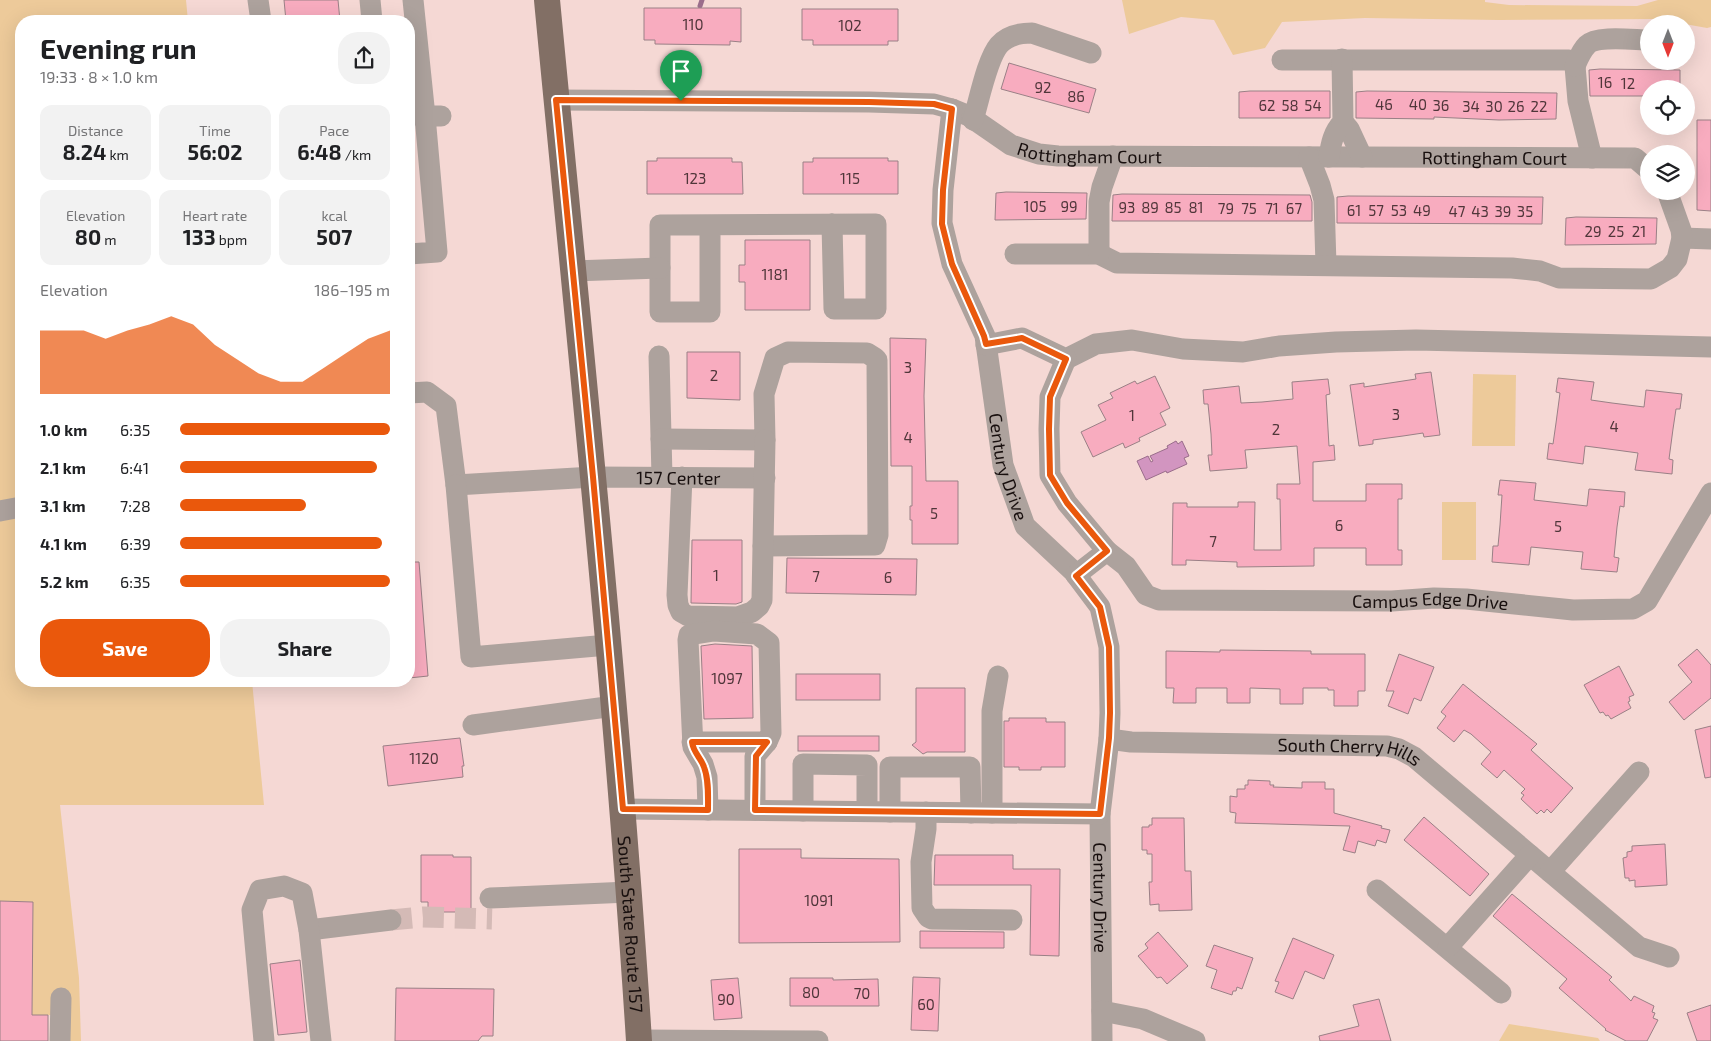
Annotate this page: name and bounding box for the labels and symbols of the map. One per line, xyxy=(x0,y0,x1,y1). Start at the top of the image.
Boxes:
house number: 110 xyxy=(683,15,704,33)
north arrow xyxy=(1640,15,1695,70)
house number: 102 xyxy=(838,16,862,34)
pin xyxy=(660,50,702,101)
house number: 16 xyxy=(1598,73,1612,91)
house number: 12 xyxy=(1621,74,1635,92)
house number: 92 xyxy=(1034,78,1052,96)
house number: 86 xyxy=(1067,87,1085,105)
house number: 46 xyxy=(1375,95,1393,113)
house number: 40 xyxy=(1409,95,1427,113)
house number: 62 xyxy=(1258,96,1276,114)
house number: 58 xyxy=(1281,96,1299,114)
house number: 54 xyxy=(1304,96,1322,114)
house number: 36 xyxy=(1433,96,1449,114)
house number: 34 xyxy=(1462,97,1480,115)
house number: 30 xyxy=(1485,97,1503,115)
house number: 26 xyxy=(1507,97,1525,115)
house number: 22 xyxy=(1531,97,1547,115)
street label: Rottingham Court xyxy=(1015,137,1162,167)
street label: Rottingham Court xyxy=(1422,146,1567,169)
house number: 123 xyxy=(684,169,706,187)
house number: 115 xyxy=(840,169,860,187)
house number: 105 xyxy=(1023,197,1047,215)
house number: 99 xyxy=(1060,197,1078,215)
house number: 93 xyxy=(1119,198,1135,216)
house number: 89 xyxy=(1141,198,1159,216)
house number: 85 xyxy=(1164,198,1182,216)
house number: 81 xyxy=(1188,198,1204,216)
house number: 79 xyxy=(1218,199,1234,217)
house number: 75 xyxy=(1241,199,1257,217)
house number: 71 xyxy=(1265,199,1279,217)
house number: 67 xyxy=(1286,199,1302,217)
house number: 61 xyxy=(1347,201,1361,219)
house number: 57 xyxy=(1368,201,1384,219)
house number: 53 xyxy=(1391,201,1407,219)
house number: 49 xyxy=(1413,201,1431,219)
house number: 47 xyxy=(1449,202,1466,220)
house number: 43 xyxy=(1471,202,1489,220)
house number: 39 xyxy=(1495,202,1511,220)
house number: 35 xyxy=(1517,202,1533,220)
house number: 29 xyxy=(1584,222,1602,240)
house number: 25 xyxy=(1608,222,1624,240)
house number: 21 xyxy=(1632,222,1646,240)
house number: 1181 xyxy=(761,265,789,283)
house number: 3 xyxy=(904,358,912,376)
house number: 2 xyxy=(710,366,718,384)
house number: 3 xyxy=(1392,405,1400,423)
house number: 1 xyxy=(1129,406,1135,424)
street label: Century Drive xyxy=(985,411,1033,523)
house number: 4 xyxy=(1609,417,1619,435)
house number: 2 xyxy=(1272,420,1280,438)
house number: 4 xyxy=(903,428,913,446)
street label: 157 Center xyxy=(636,466,721,489)
house number: 5 xyxy=(930,504,938,522)
house number: 6 xyxy=(1335,516,1343,534)
house number: 5 xyxy=(1554,517,1562,535)
house number: 7 xyxy=(1209,532,1217,550)
house number: 1 xyxy=(713,566,719,584)
house number: 7 xyxy=(812,567,820,585)
house number: 6 xyxy=(884,568,892,586)
street label: Campus Edge Drive xyxy=(1352,587,1510,614)
house number: 1097 xyxy=(711,669,743,687)
street label: South Cherry Hills xyxy=(1277,733,1427,770)
house number: 1120 xyxy=(409,749,439,767)
street label: South State Route 157 xyxy=(613,835,648,1013)
street label: Century Drive xyxy=(1089,842,1112,953)
house number: 1091 xyxy=(804,891,834,909)
house number: 80 xyxy=(802,983,820,1001)
house number: 70 xyxy=(854,984,870,1002)
house number: 90 xyxy=(717,990,735,1008)
house number: 60 xyxy=(917,995,935,1013)

